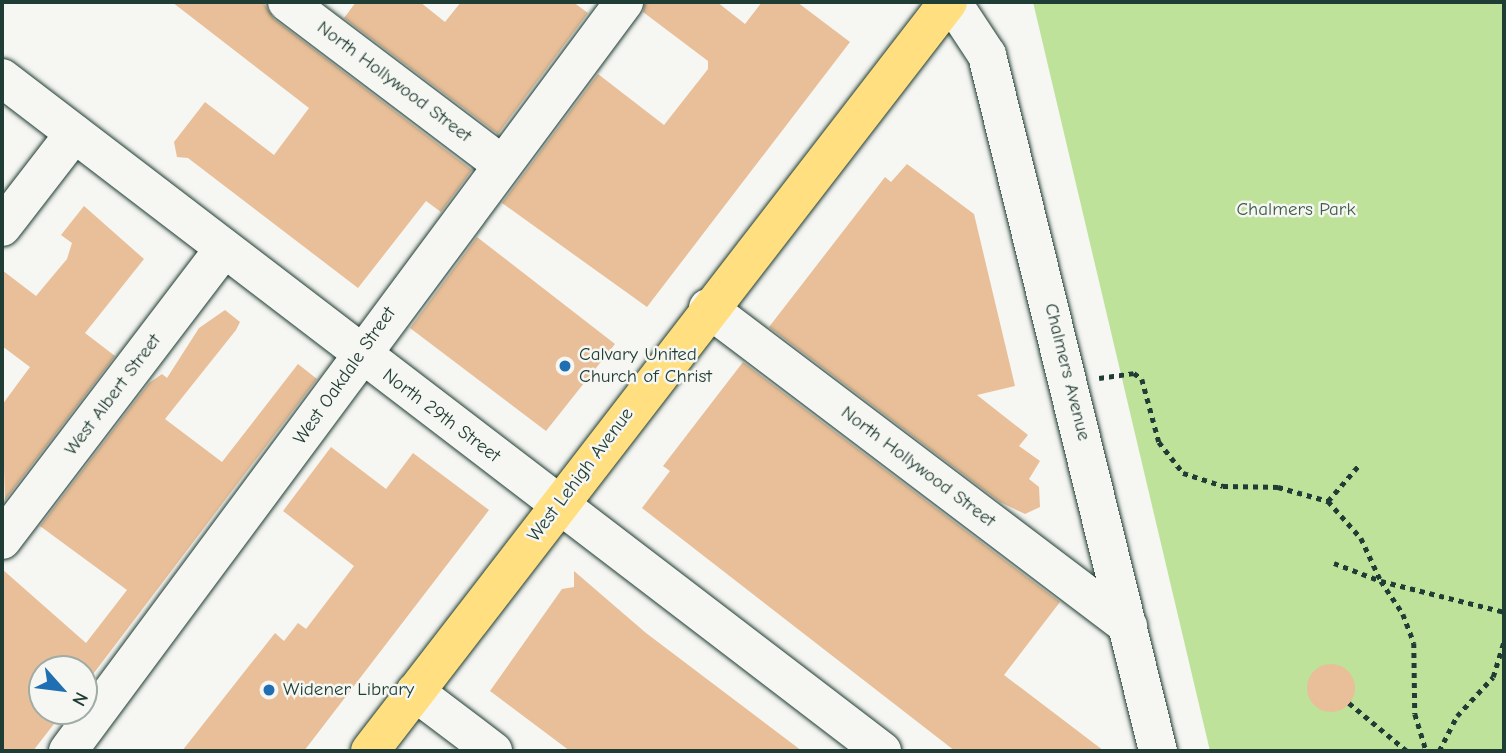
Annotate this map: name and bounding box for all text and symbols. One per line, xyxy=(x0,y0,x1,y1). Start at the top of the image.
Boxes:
street label: North Hollywood Street xyxy=(312,16,476,148)
park label: Chalmers Park xyxy=(1236,199,1356,221)
street label: Chalmers Avenue xyxy=(1039,301,1095,443)
street label: West Oakdale Street xyxy=(289,303,401,449)
street label: West Albert Street xyxy=(60,330,166,460)
place label: Calvary United Church of Christ xyxy=(579,344,712,388)
marker: Calvary United Church of Christ xyxy=(557,358,573,374)
street label: North 29th Street xyxy=(378,364,504,468)
street label: North Hollywood Street xyxy=(836,401,1000,533)
street label: West Lehigh Avenue xyxy=(523,403,639,547)
north arrow xyxy=(28,655,98,725)
place label: Widener Library xyxy=(283,679,414,701)
marker: Widener Library xyxy=(261,682,277,698)
text: N xyxy=(67,688,92,710)

